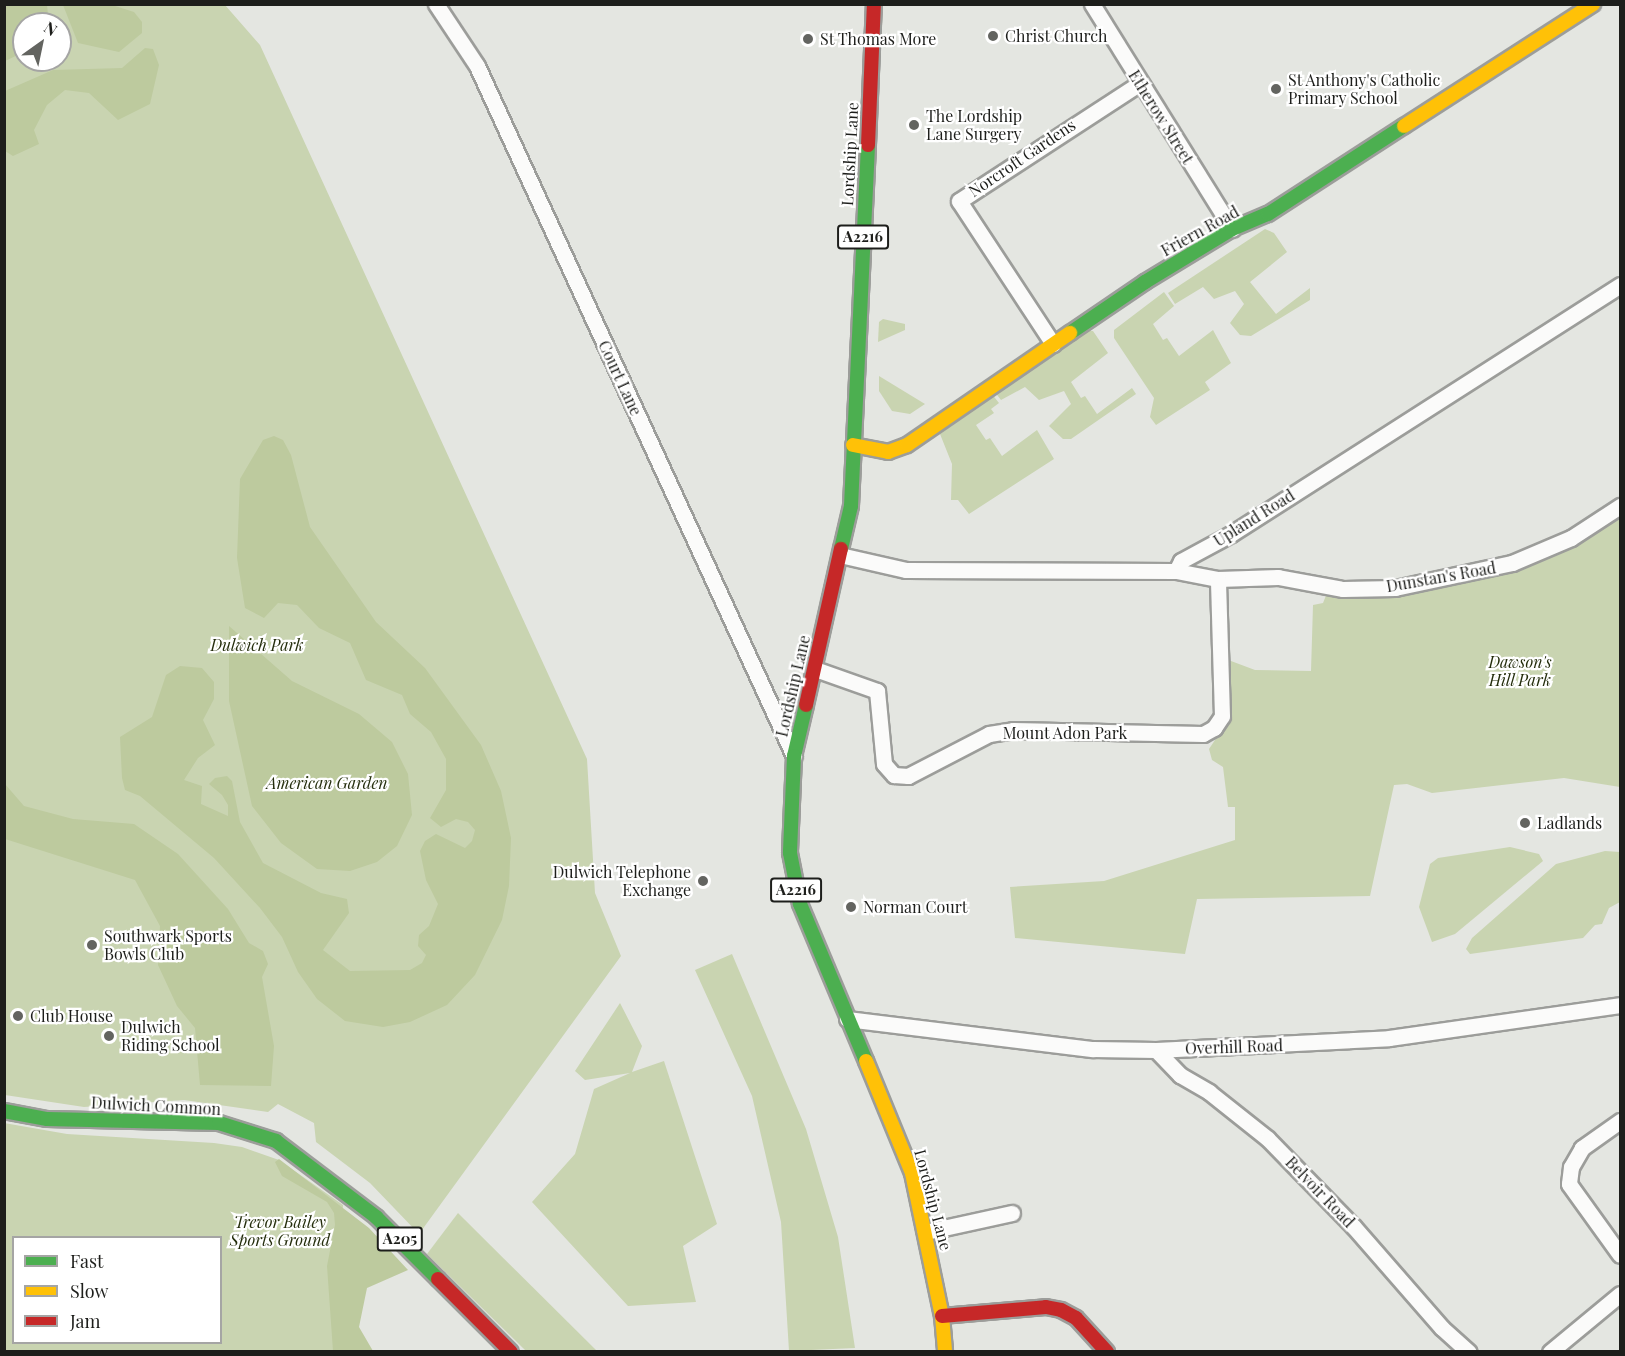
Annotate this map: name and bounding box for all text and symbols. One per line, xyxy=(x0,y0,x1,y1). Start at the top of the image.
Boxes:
north arrow xyxy=(12,12,72,72)
text: N xyxy=(40,16,62,40)
place label: Christ Church xyxy=(1005,26,1108,46)
place label: St Thomas More xyxy=(820,29,937,49)
marker: Christ Church xyxy=(986,29,1000,43)
marker: St Thomas More xyxy=(801,32,815,46)
street label: Etherow Street xyxy=(1124,66,1198,168)
place label: St Anthony's Catholic Primary School xyxy=(1288,70,1441,108)
marker: St Anthony's Catholic Primary School xyxy=(1269,82,1283,96)
street label: Lordship Lane xyxy=(838,102,862,206)
place label: The Lordship Lane Surgery xyxy=(926,106,1022,144)
street label: Norcroft Gardens xyxy=(965,115,1079,201)
marker: The Lordship Lane Surgery xyxy=(907,118,921,132)
street label: Friern Road xyxy=(1158,202,1242,260)
road number: A2216 xyxy=(836,225,890,249)
street label: Court Lane xyxy=(594,337,646,419)
street label: Upland Road xyxy=(1210,486,1298,550)
street label: Dunstan's Road xyxy=(1385,558,1497,596)
street label: Lordship Lane xyxy=(772,633,814,739)
park label: Dulwich Park xyxy=(210,635,304,655)
park label: Dawson's Hill Park xyxy=(1488,652,1552,690)
street label: Mount Adon Park xyxy=(1002,723,1128,743)
park label: American Garden xyxy=(266,773,388,793)
place label: Ladlands xyxy=(1537,813,1602,833)
marker: Ladlands xyxy=(1518,816,1532,830)
place label: Dulwich Telephone Exchange xyxy=(552,862,691,900)
marker: Dulwich Telephone Exchange xyxy=(696,874,710,888)
road number: A2216 xyxy=(769,878,823,902)
place label: Norman Court xyxy=(863,897,967,917)
marker: Norman Court xyxy=(844,900,858,914)
place label: Southwark Sports Bowls Club xyxy=(104,926,232,964)
marker: Southwark Sports Bowls Club xyxy=(85,938,99,952)
place label: Club House xyxy=(30,1006,113,1026)
marker: Club House xyxy=(11,1009,25,1023)
place label: Dulwich Riding School xyxy=(121,1017,220,1055)
marker: Dulwich Riding School xyxy=(102,1029,116,1043)
street label: Overhill Road xyxy=(1185,1036,1283,1058)
street label: Dulwich Common xyxy=(91,1093,221,1119)
street label: Lordship Lane xyxy=(910,1147,956,1253)
street label: Belvoir Road xyxy=(1281,1153,1359,1231)
park label: Trevor Bailey Sports Ground xyxy=(230,1212,330,1250)
road number: A205 xyxy=(376,1227,424,1251)
legend xyxy=(12,1236,222,1344)
text: Fast xyxy=(70,1249,103,1273)
text: Slow xyxy=(70,1279,108,1303)
text: Jam xyxy=(70,1309,100,1333)

